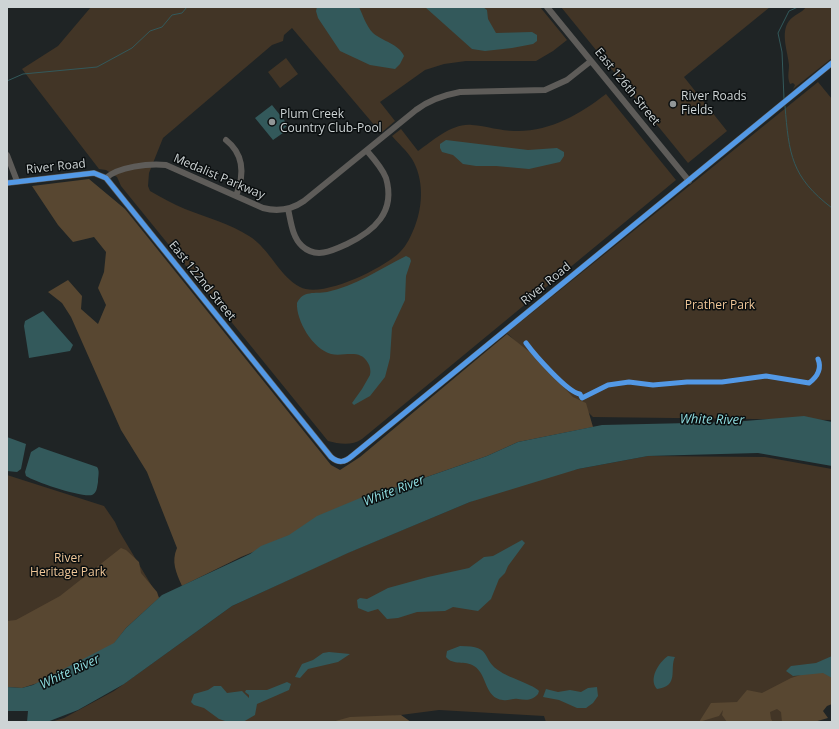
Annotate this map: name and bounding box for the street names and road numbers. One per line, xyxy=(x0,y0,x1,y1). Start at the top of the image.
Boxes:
street label: East 126th Street xyxy=(591,45,663,129)
street label: Medalist Parkway xyxy=(171,151,267,203)
street label: River Road xyxy=(25,157,87,177)
street label: East 122nd Street xyxy=(165,238,239,324)
street label: River Road xyxy=(518,260,574,308)

